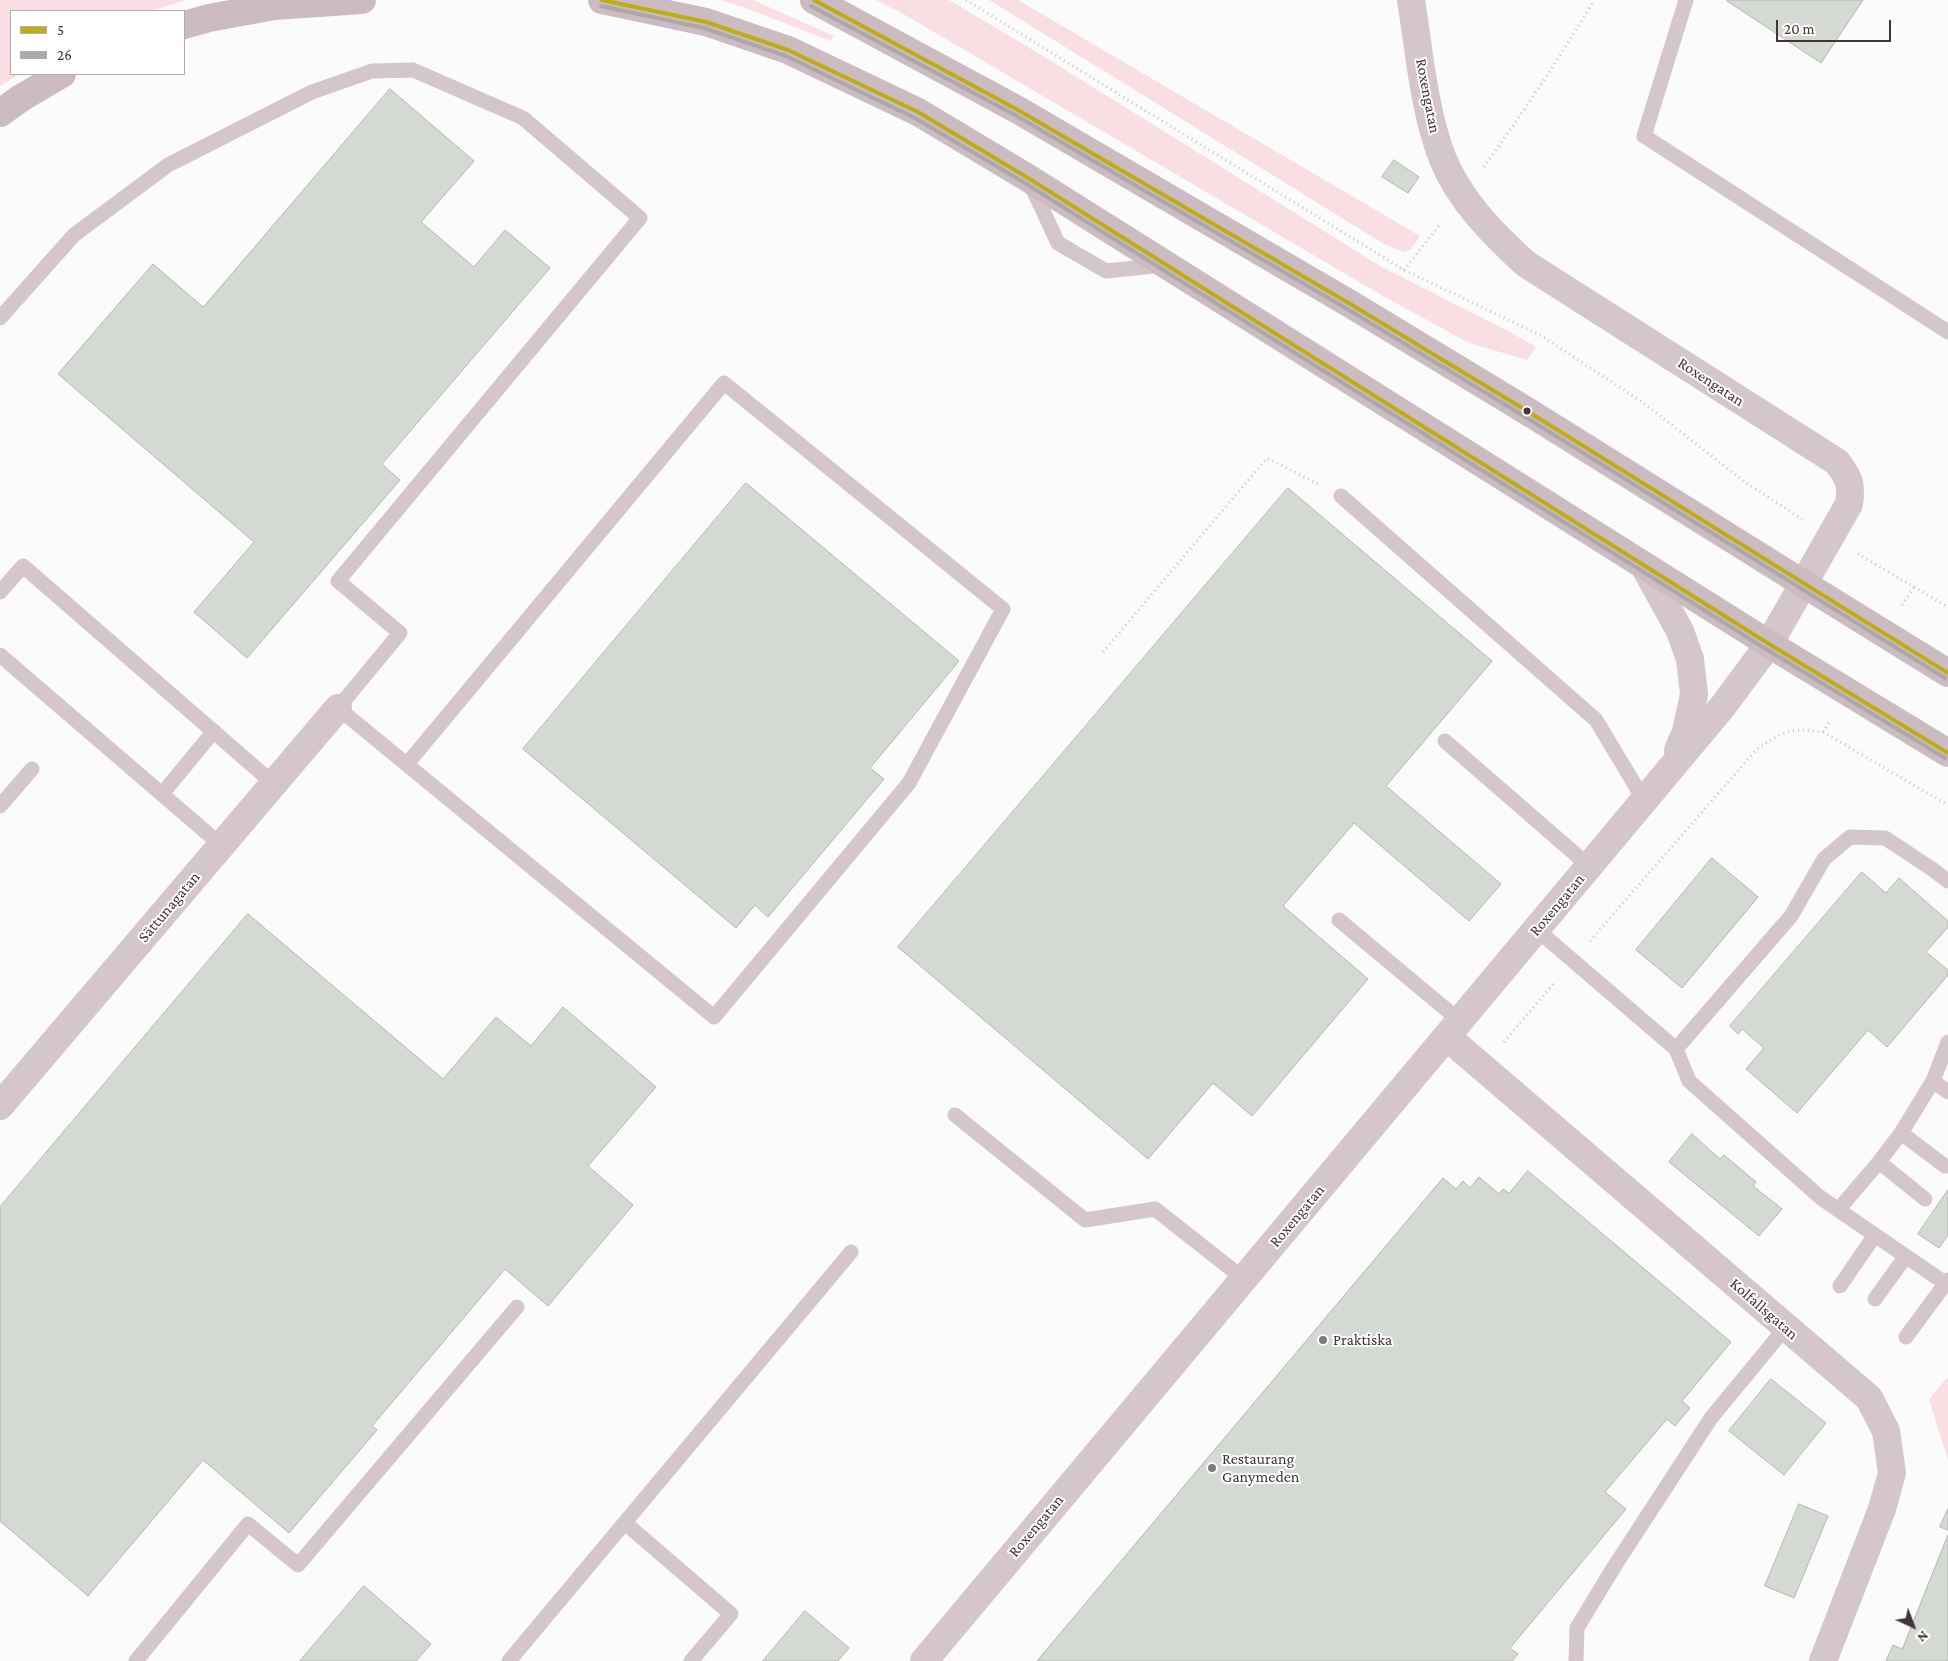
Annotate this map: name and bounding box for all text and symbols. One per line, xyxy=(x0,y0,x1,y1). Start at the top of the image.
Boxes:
legend xyxy=(10,10,185,75)
scale bar xyxy=(1778,10,1893,42)
text: 20 m xyxy=(1784,21,1815,37)
text: 5 xyxy=(57,22,64,38)
text: 26 xyxy=(57,47,72,63)
street label: Roxengatan xyxy=(1411,57,1445,135)
street label: Roxengatan xyxy=(1674,353,1748,411)
unlabelled marker xyxy=(1522,406,1532,416)
street label: Sättunagatan xyxy=(134,868,204,946)
street label: Roxengatan xyxy=(1525,870,1589,940)
street label: Roxengatan xyxy=(1265,1181,1329,1251)
street label: Kolfallsgatan xyxy=(1726,1274,1802,1344)
place label: Praktiska xyxy=(1333,1330,1392,1350)
marker: Praktiska xyxy=(1317,1334,1329,1346)
place label: Restaurang Ganymeden xyxy=(1222,1449,1299,1487)
marker: Restaurang Ganymeden xyxy=(1206,1462,1218,1474)
street label: Roxengatan xyxy=(1004,1491,1068,1561)
north arrow xyxy=(1888,1601,1938,1651)
text: N xyxy=(1914,1628,1932,1646)

